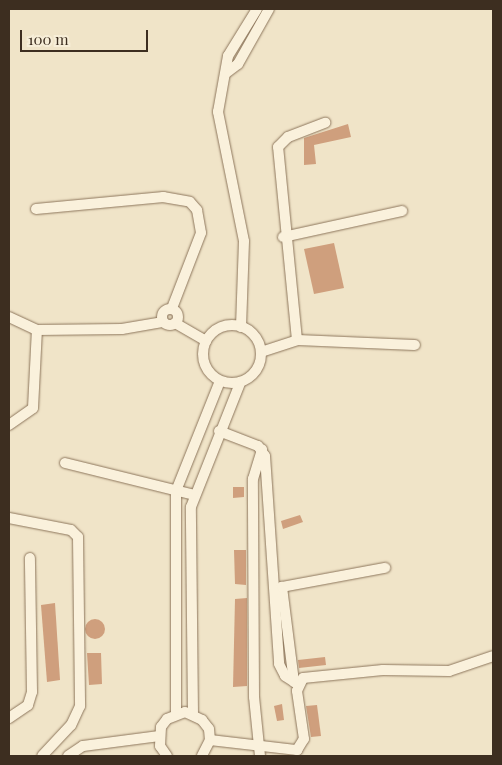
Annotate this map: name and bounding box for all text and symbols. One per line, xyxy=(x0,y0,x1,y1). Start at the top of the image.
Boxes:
scale bar xyxy=(22,20,150,52)
text: 100 m xyxy=(28,29,69,49)

